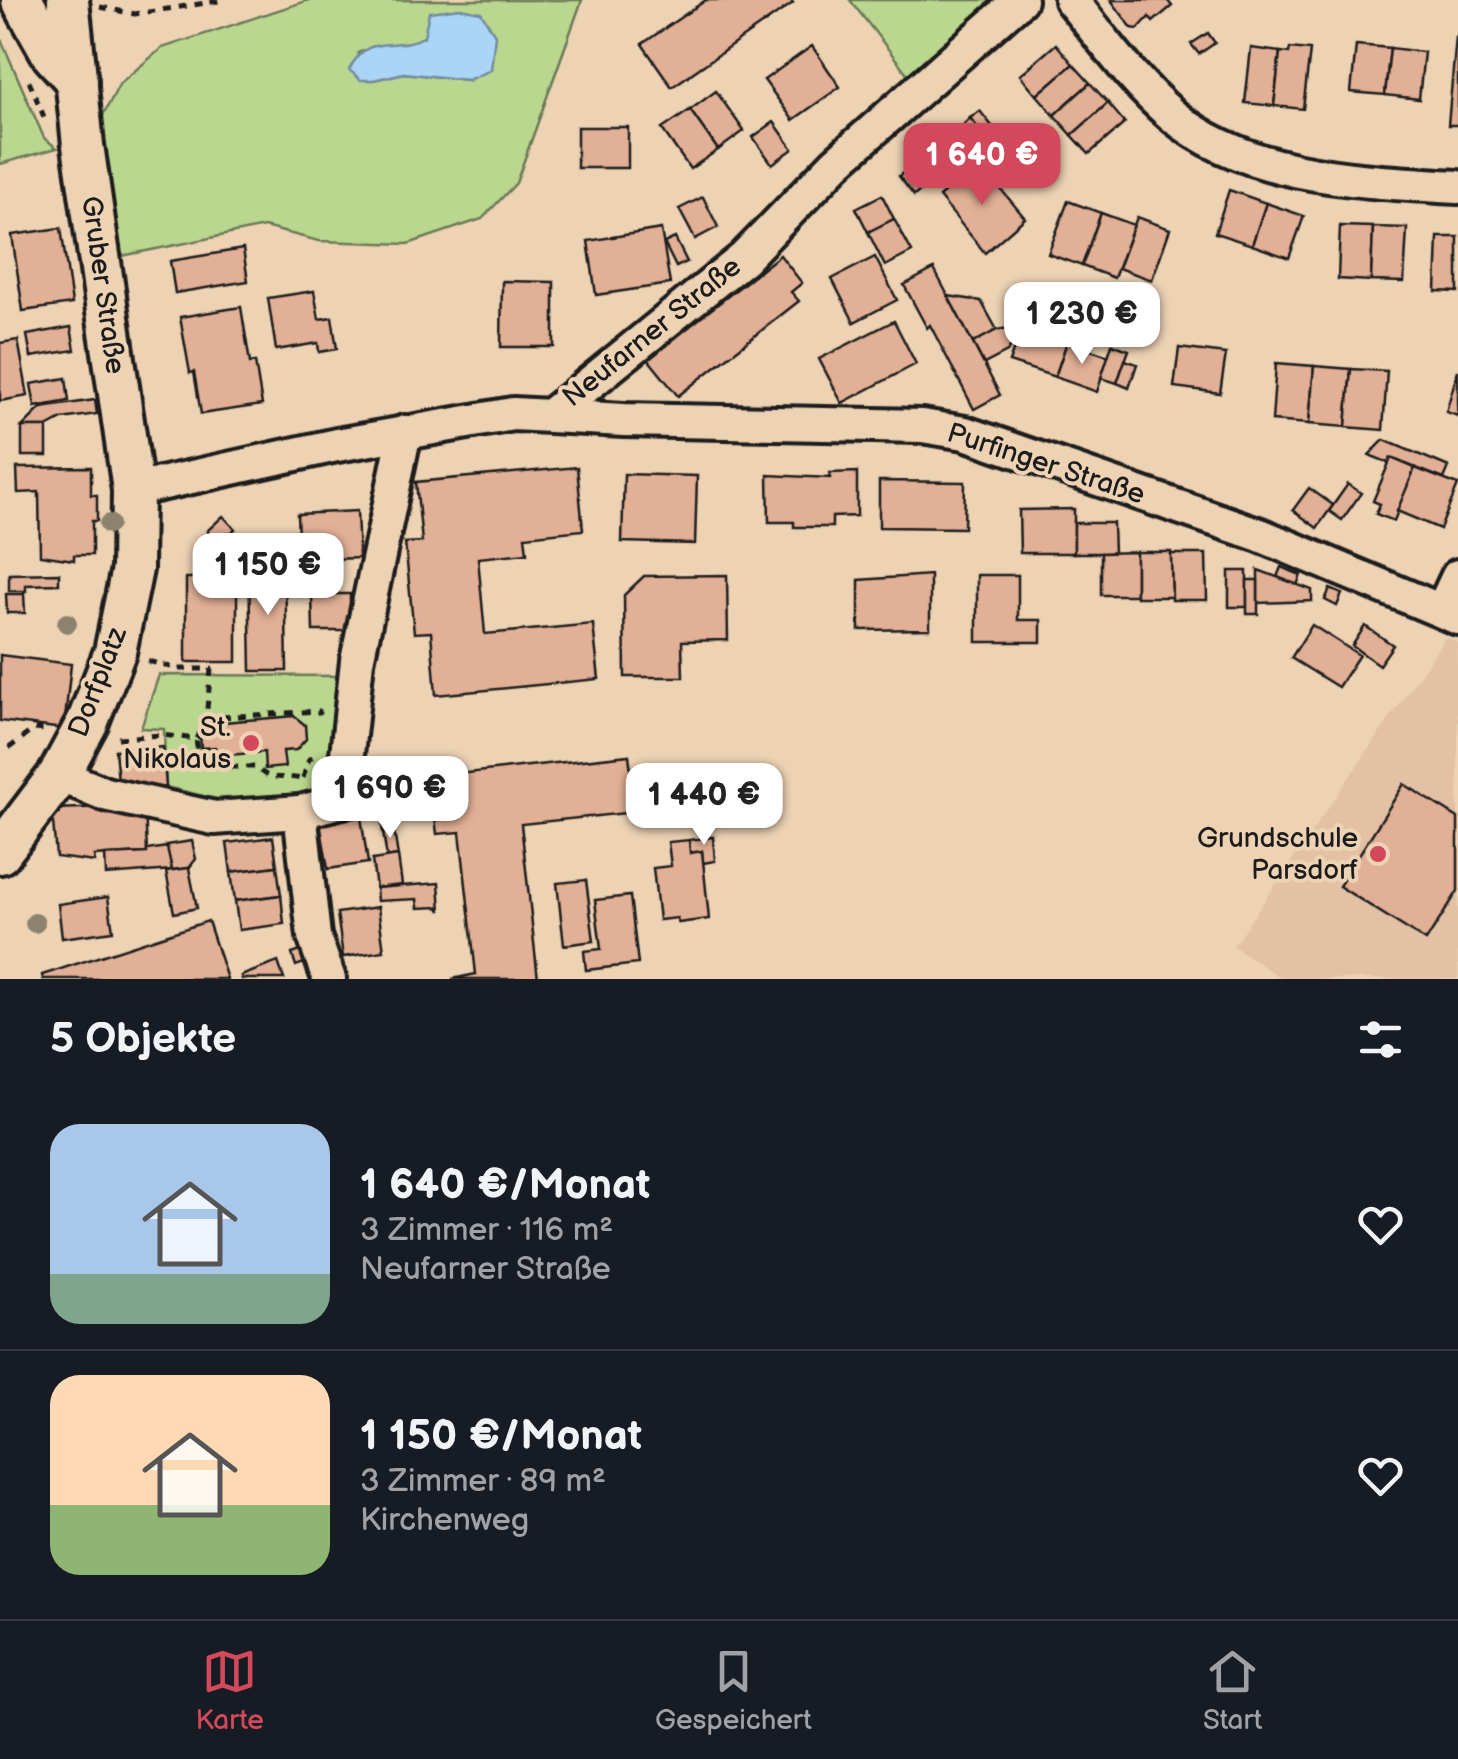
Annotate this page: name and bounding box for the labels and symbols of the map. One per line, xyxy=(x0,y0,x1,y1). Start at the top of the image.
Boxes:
pin: 1 640 € xyxy=(890,123,1074,208)
street label: Gruber Straße xyxy=(74,194,132,376)
street label: Neufarner Straße xyxy=(556,250,748,414)
pin: 1 230 € xyxy=(990,282,1174,367)
street label: Purfinger Straße xyxy=(943,417,1149,511)
pin: 1 150 € xyxy=(176,533,360,618)
street label: Dorfplatz xyxy=(62,622,134,742)
place label: St. Nikolaus xyxy=(123,711,231,776)
marker: St. Nikolaus xyxy=(240,732,262,754)
pin: 1 690 € xyxy=(298,756,482,841)
pin: 1 440 € xyxy=(612,763,796,848)
place label: Grundschule Parsdorf xyxy=(1197,822,1358,887)
marker: Grundschule Parsdorf xyxy=(1367,843,1389,865)

